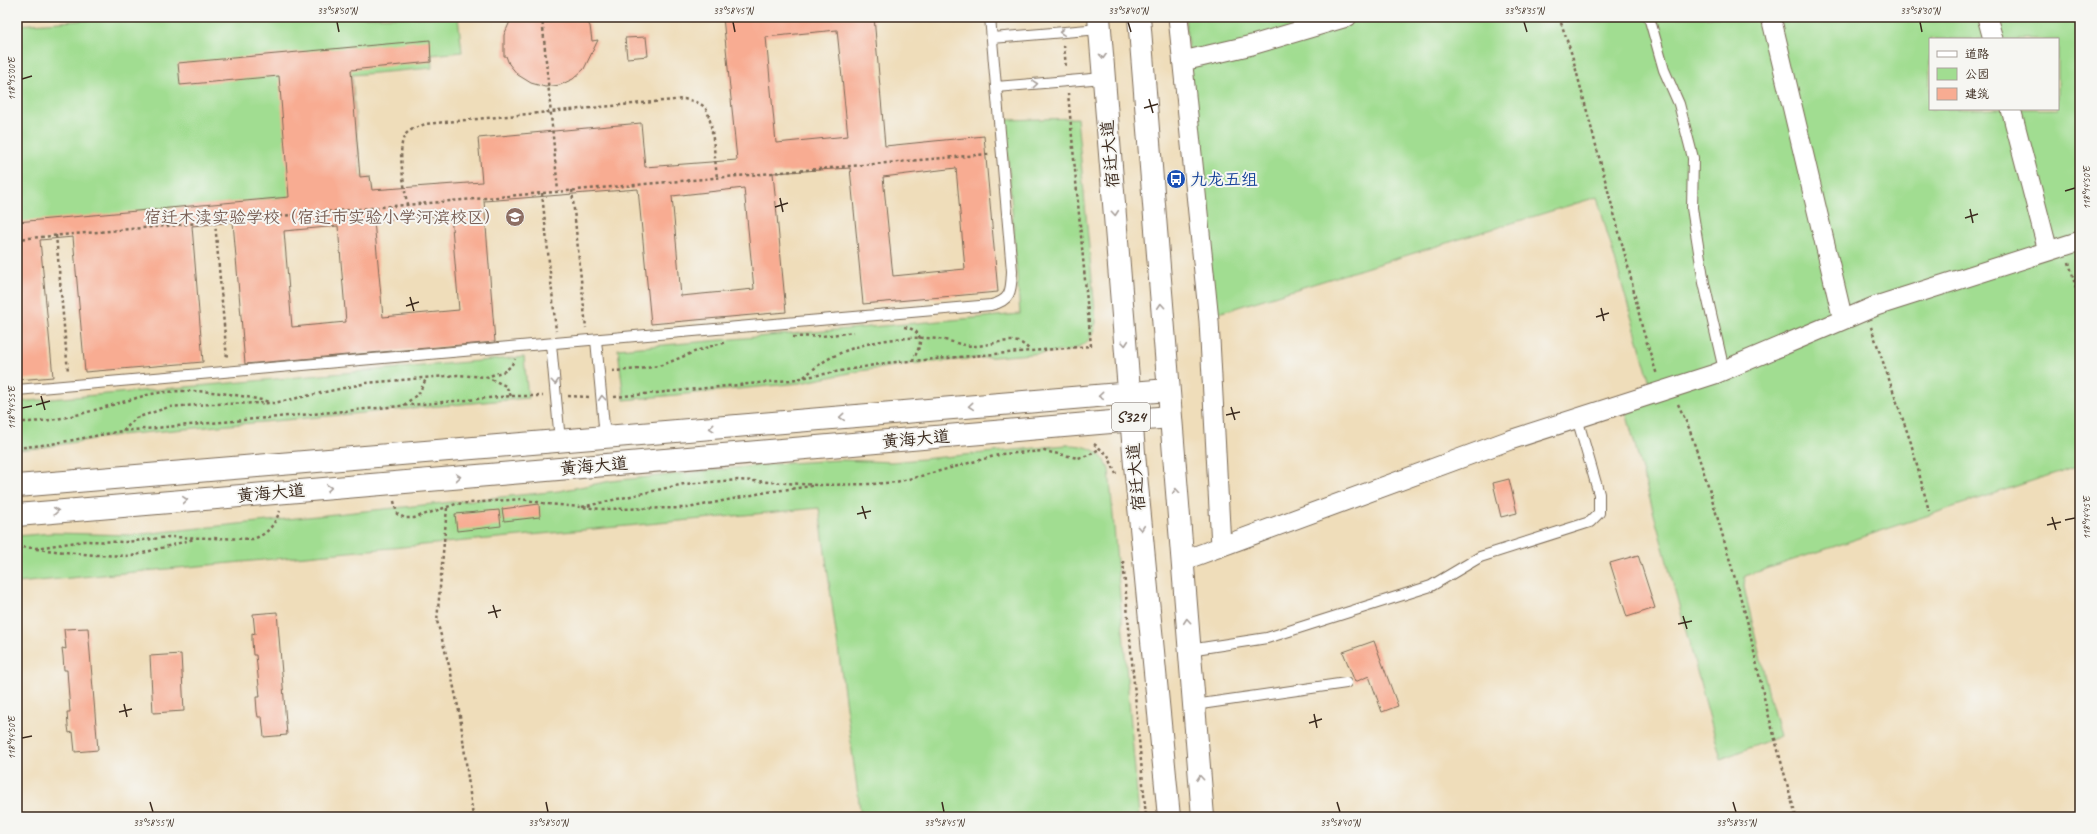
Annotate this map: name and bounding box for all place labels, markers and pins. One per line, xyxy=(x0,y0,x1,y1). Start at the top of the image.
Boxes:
bus stop icon: 九龙五组 xyxy=(1165,168,1187,190)
place label: 九龙五组 xyxy=(1190,169,1258,190)
school or university icon: 宿迁木渎实验学校（宿迁市实验小学河滨校区） xyxy=(504,206,526,228)
place label: 宿迁木渎实验学校（宿迁市实验小学河滨校区） xyxy=(144,207,501,228)

